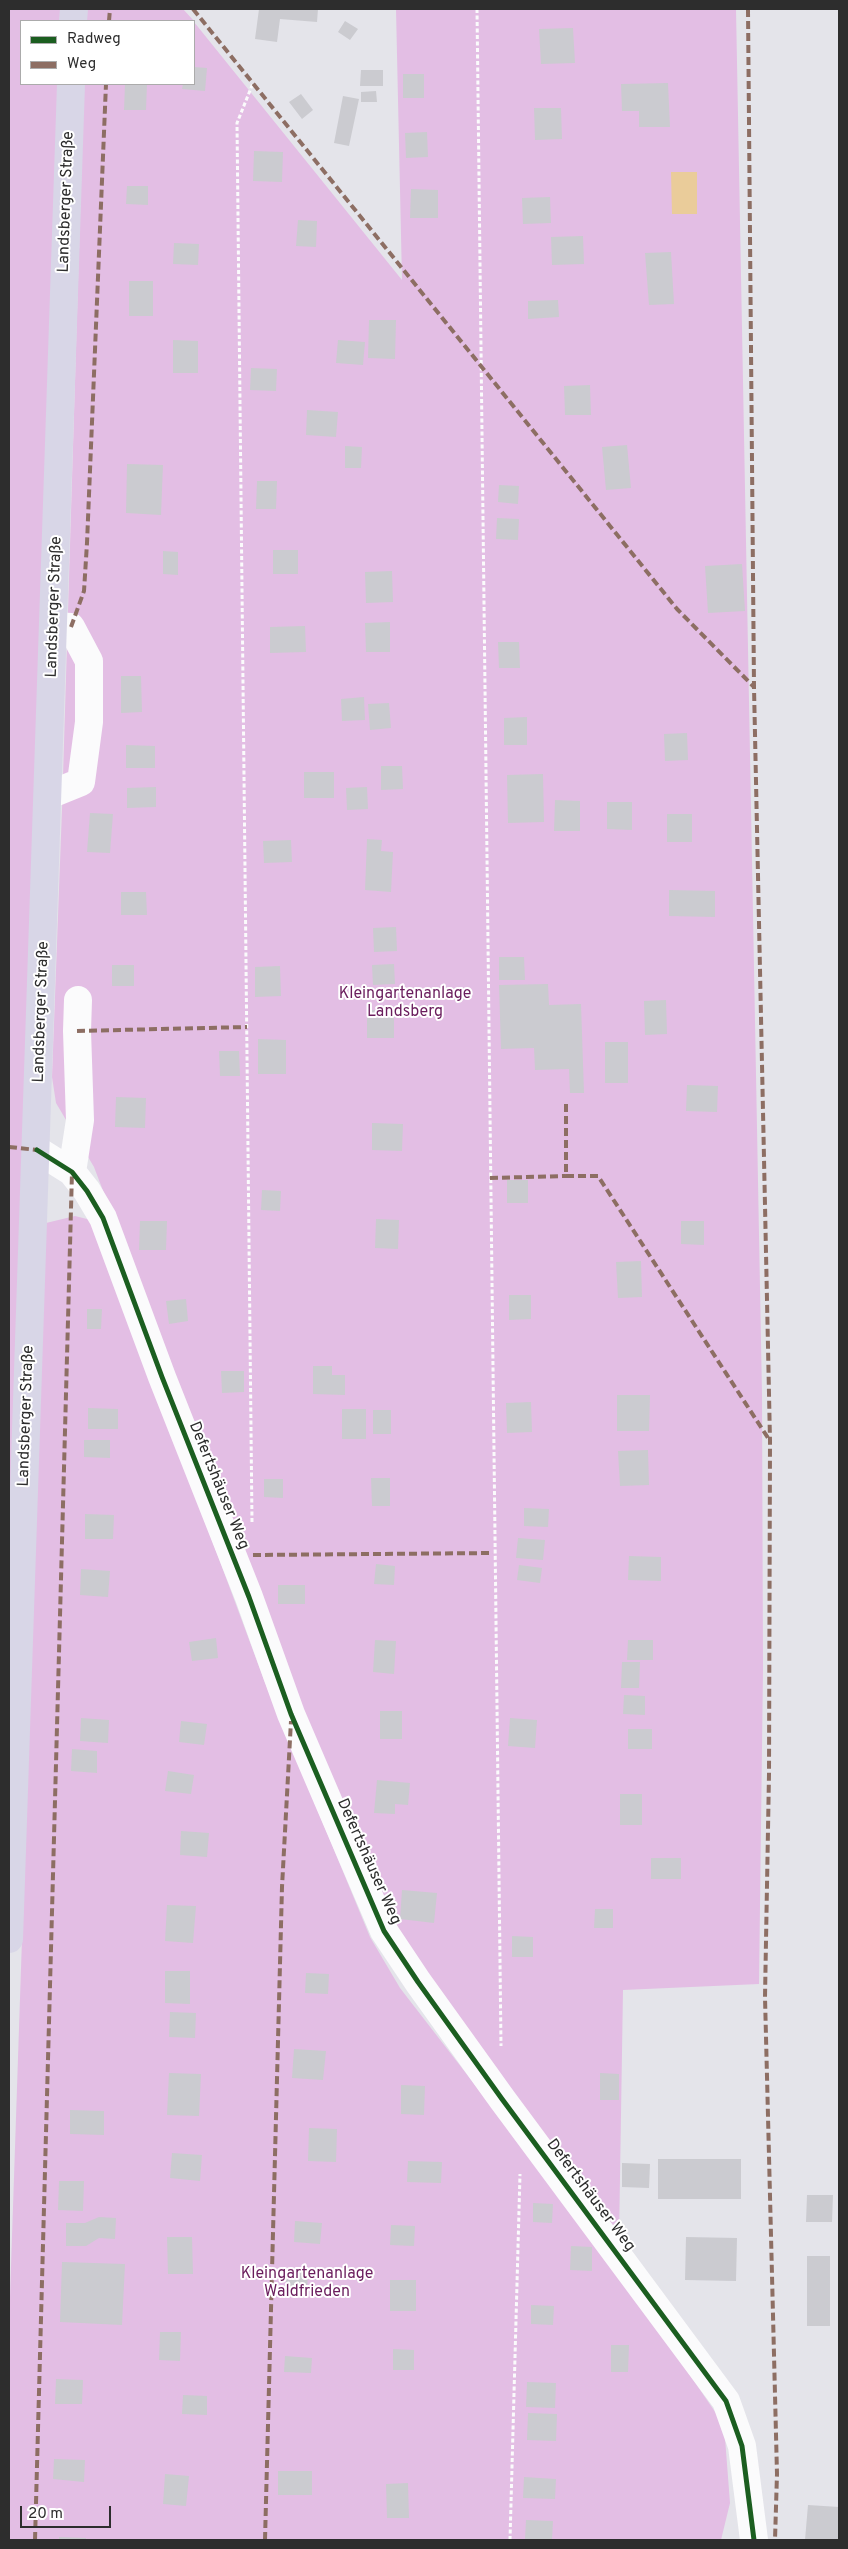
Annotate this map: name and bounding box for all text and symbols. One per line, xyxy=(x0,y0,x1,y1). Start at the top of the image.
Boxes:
legend xyxy=(20,20,195,85)
text: Radweg xyxy=(67,30,121,49)
text: Weg xyxy=(67,55,96,74)
street label: Landsberger Straße xyxy=(55,131,79,273)
street label: Landsberger Straße xyxy=(43,536,67,678)
street label: Landsberger Straße xyxy=(30,941,54,1083)
park label: Kleingartenanlage Landsberg xyxy=(339,985,471,1023)
street label: Landsberger Straße xyxy=(15,1345,39,1487)
street label: Defertshäuser Weg xyxy=(184,1419,252,1553)
street label: Defertshäuser Weg xyxy=(332,1796,404,1928)
street label: Defertshäuser Weg xyxy=(541,2136,639,2256)
park label: Kleingartenanlage Waldfrieden xyxy=(241,2265,373,2303)
scale bar xyxy=(22,2496,114,2528)
text: 20 m xyxy=(28,2505,63,2524)

